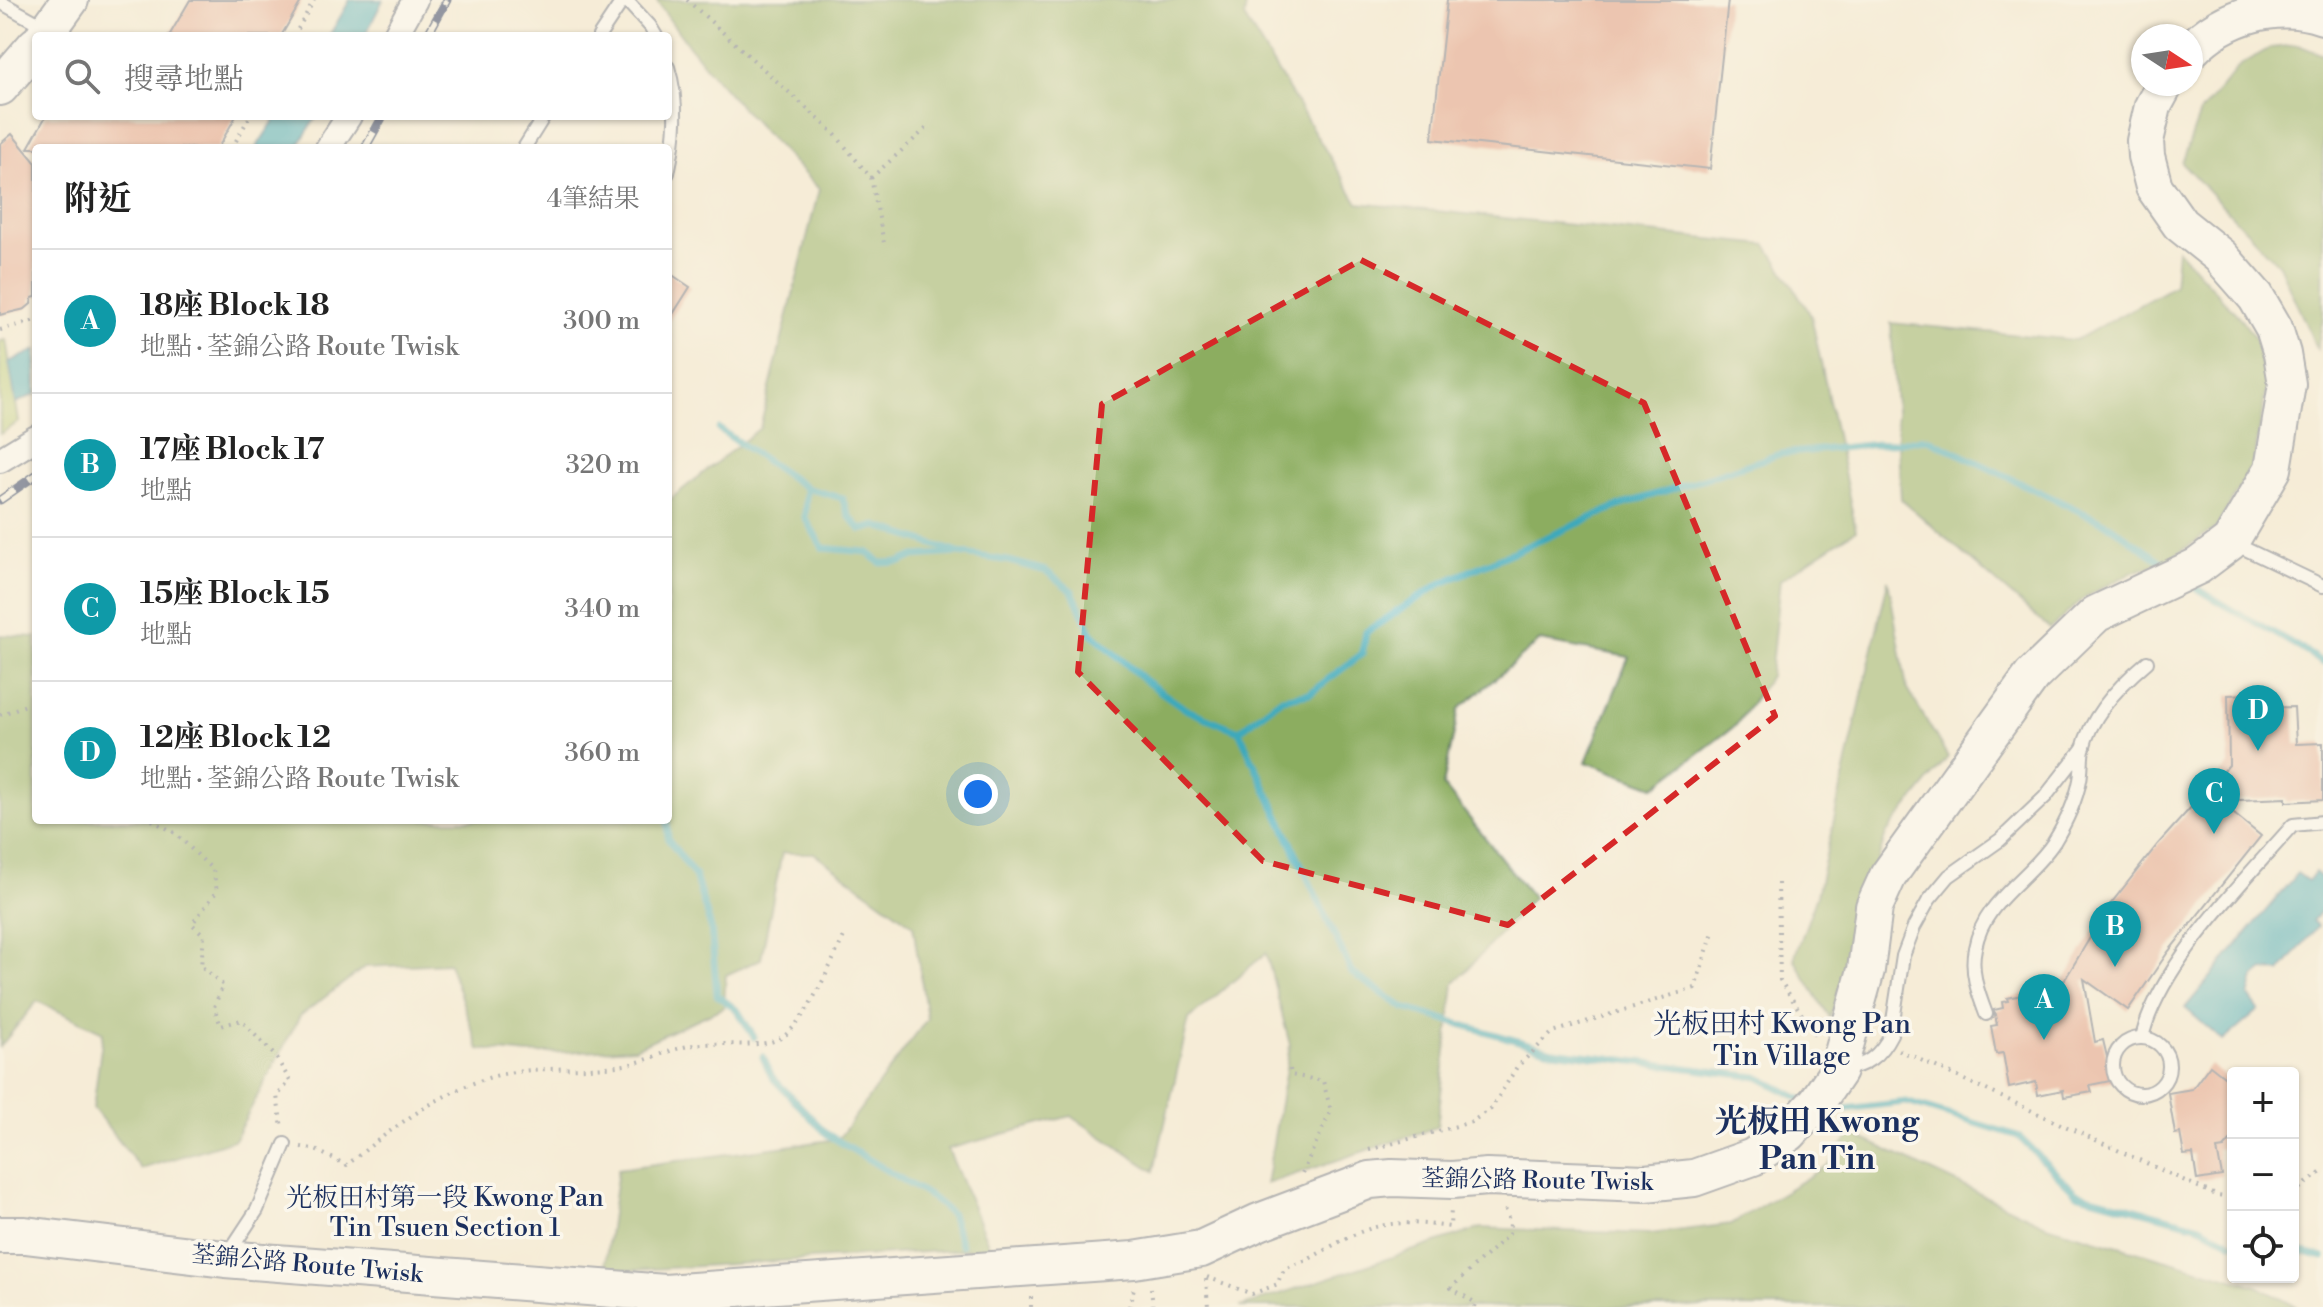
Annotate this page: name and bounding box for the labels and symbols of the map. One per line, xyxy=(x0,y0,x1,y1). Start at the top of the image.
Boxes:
north arrow xyxy=(2131,24,2203,96)
pin: D xyxy=(2232,685,2284,751)
pin: C xyxy=(2188,768,2240,834)
your location xyxy=(958,774,998,814)
pin: B xyxy=(2089,901,2141,967)
pin: A xyxy=(2018,974,2070,1040)
district label: 光板田村 Kwong Pan Tin Village xyxy=(1653,1007,1911,1074)
district label: 光板田 Kwong Pan Tin xyxy=(1715,1102,1920,1179)
street label: 荃錦公路 Route Twisk xyxy=(1421,1164,1655,1198)
district label: 光板田村第一段 Kwong Pan Tin Tsuen Section 1 xyxy=(286,1182,604,1244)
street label: 荃錦公路 Route Twisk xyxy=(190,1240,425,1290)

